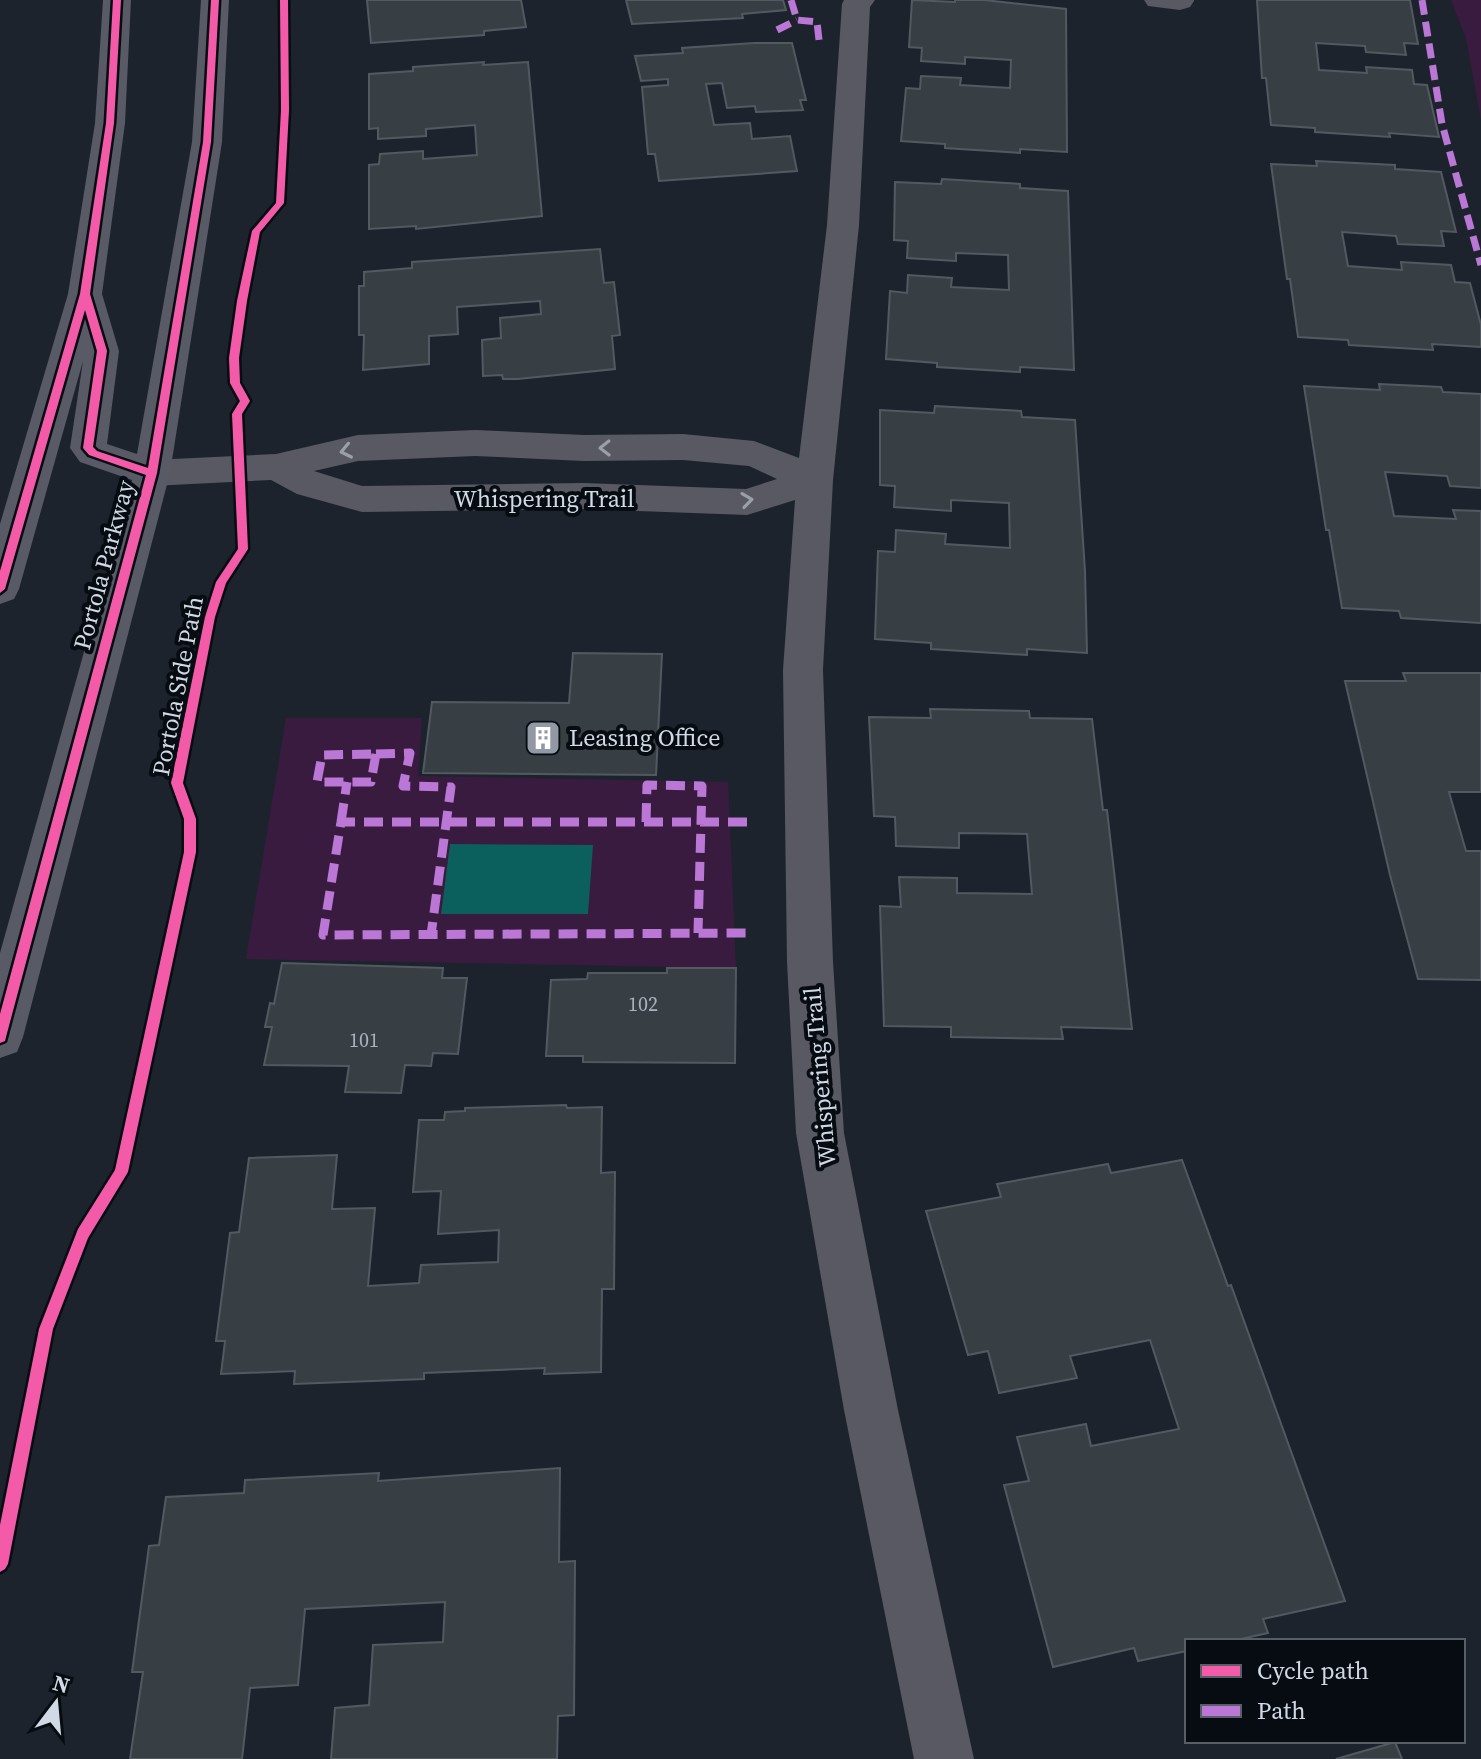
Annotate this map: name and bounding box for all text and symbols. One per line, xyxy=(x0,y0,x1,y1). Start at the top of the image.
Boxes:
one-way arrow xyxy=(598,439,611,457)
one-way arrow xyxy=(340,442,353,459)
street label: Portola Parkway xyxy=(65,476,142,653)
street label: Whispering Trail xyxy=(454,482,634,515)
one-way arrow xyxy=(740,492,754,509)
street label: Portola Side Path xyxy=(144,593,211,779)
building icon: Leasing Office xyxy=(524,719,562,757)
place label: Leasing Office xyxy=(569,721,720,754)
street label: Whispering Trail xyxy=(795,986,844,1168)
house number: 102 xyxy=(628,990,658,1018)
house number: 101 xyxy=(349,1026,379,1054)
legend xyxy=(1185,1639,1465,1743)
text: Cycle path xyxy=(1257,1654,1369,1687)
north arrow xyxy=(16,1663,96,1743)
text: N xyxy=(50,1667,73,1700)
text: Path xyxy=(1257,1694,1306,1727)

